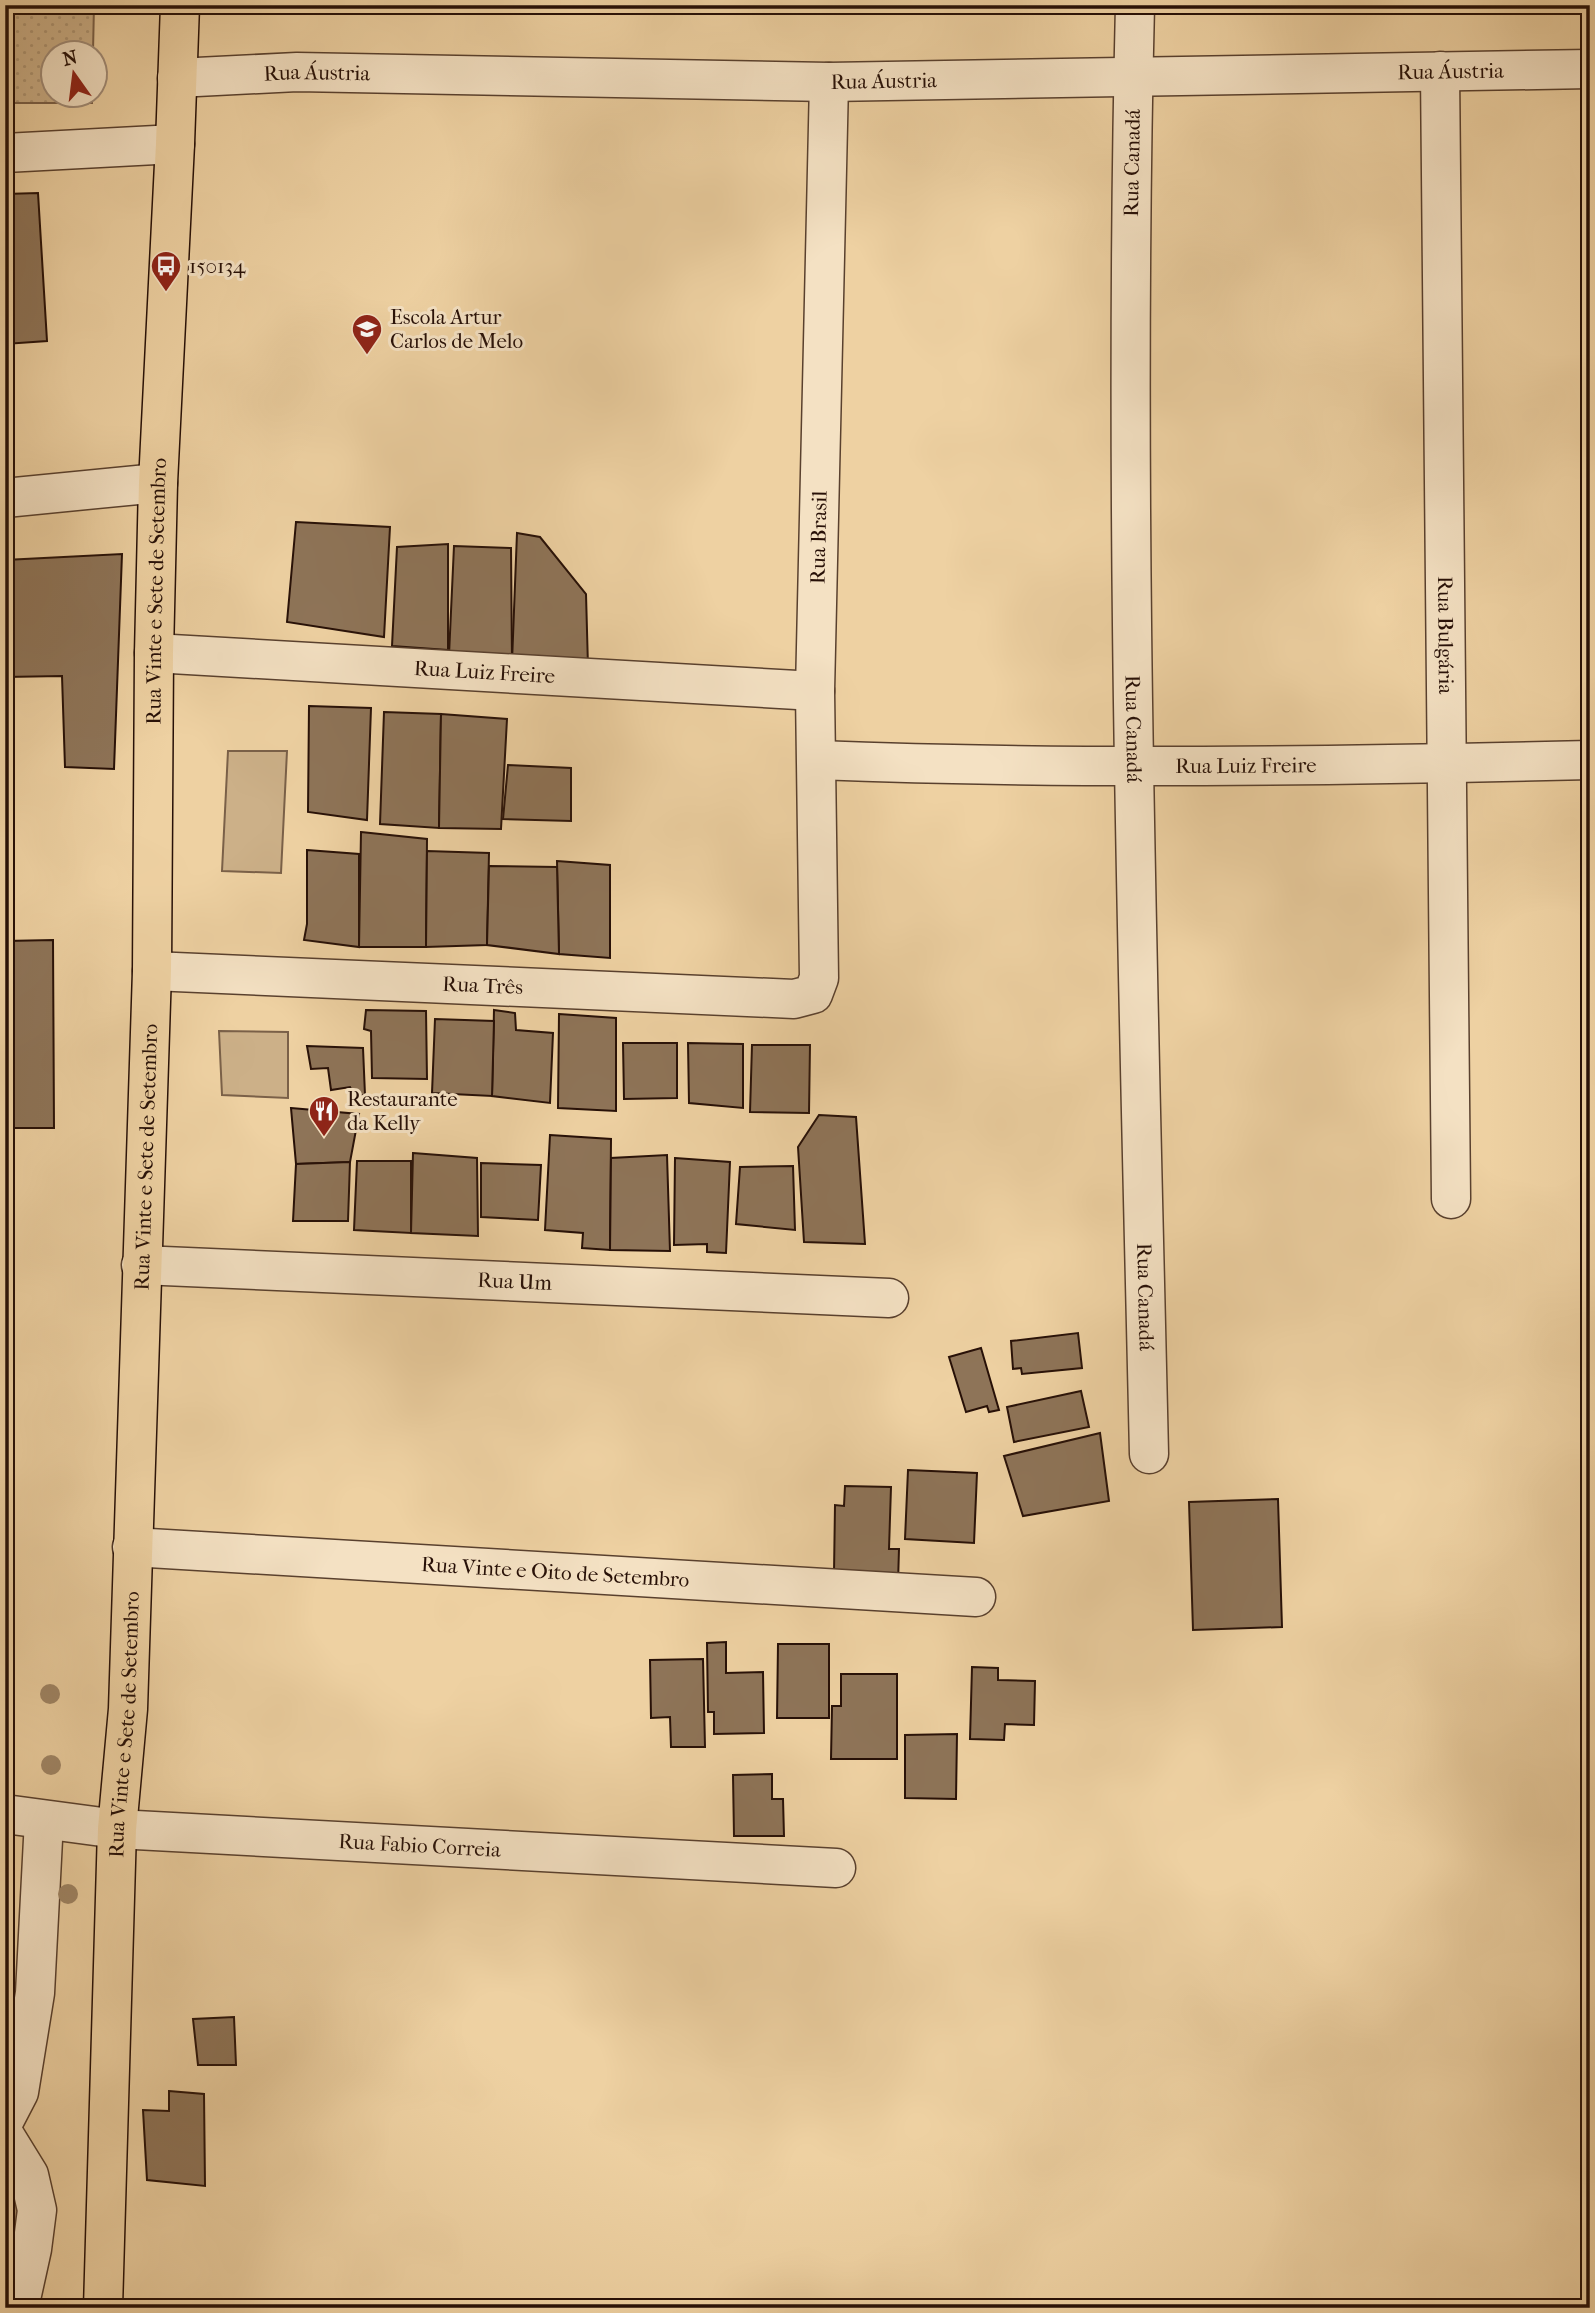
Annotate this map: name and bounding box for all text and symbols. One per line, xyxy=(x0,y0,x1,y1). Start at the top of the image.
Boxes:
north arrow xyxy=(38,38,108,108)
text: N xyxy=(60,46,80,71)
street label: Rua Áustria xyxy=(1397,58,1504,84)
street label: Rua Áustria xyxy=(263,60,371,86)
street label: Rua Áustria xyxy=(830,68,937,94)
street label: Rua Canadá xyxy=(1119,109,1145,217)
bus stop icon: 150134 xyxy=(149,249,183,293)
place label: 150134 xyxy=(189,254,246,278)
place label: Escola Artur Carlos de Melo xyxy=(390,305,523,353)
school or university icon: Escola Artur Carlos de Melo xyxy=(350,312,384,356)
street label: Rua Vinte e Sete de Setembro xyxy=(142,457,171,725)
street label: Rua Brasil xyxy=(805,490,832,584)
street label: Rua Bulgária xyxy=(1433,576,1458,694)
street label: Rua Luiz Freire xyxy=(413,656,556,688)
street label: Rua Canadá xyxy=(1121,675,1146,783)
street label: Rua Luiz Freire xyxy=(1175,753,1317,778)
street label: Rua Três xyxy=(442,972,524,999)
street label: Rua Vinte e Sete de Setembro xyxy=(130,1023,162,1291)
place label: Restaurante da Kelly xyxy=(347,1087,458,1135)
restaurant icon: Restaurante da Kelly xyxy=(307,1094,341,1138)
street label: Rua Canadá xyxy=(1132,1243,1159,1351)
street label: Rua Um xyxy=(477,1268,553,1295)
street label: Rua Vinte e Oito de Setembro xyxy=(420,1552,690,1592)
street label: Rua Vinte e Sete de Setembro xyxy=(104,1591,144,1858)
street label: Rua Fabio Correia xyxy=(338,1829,502,1862)

